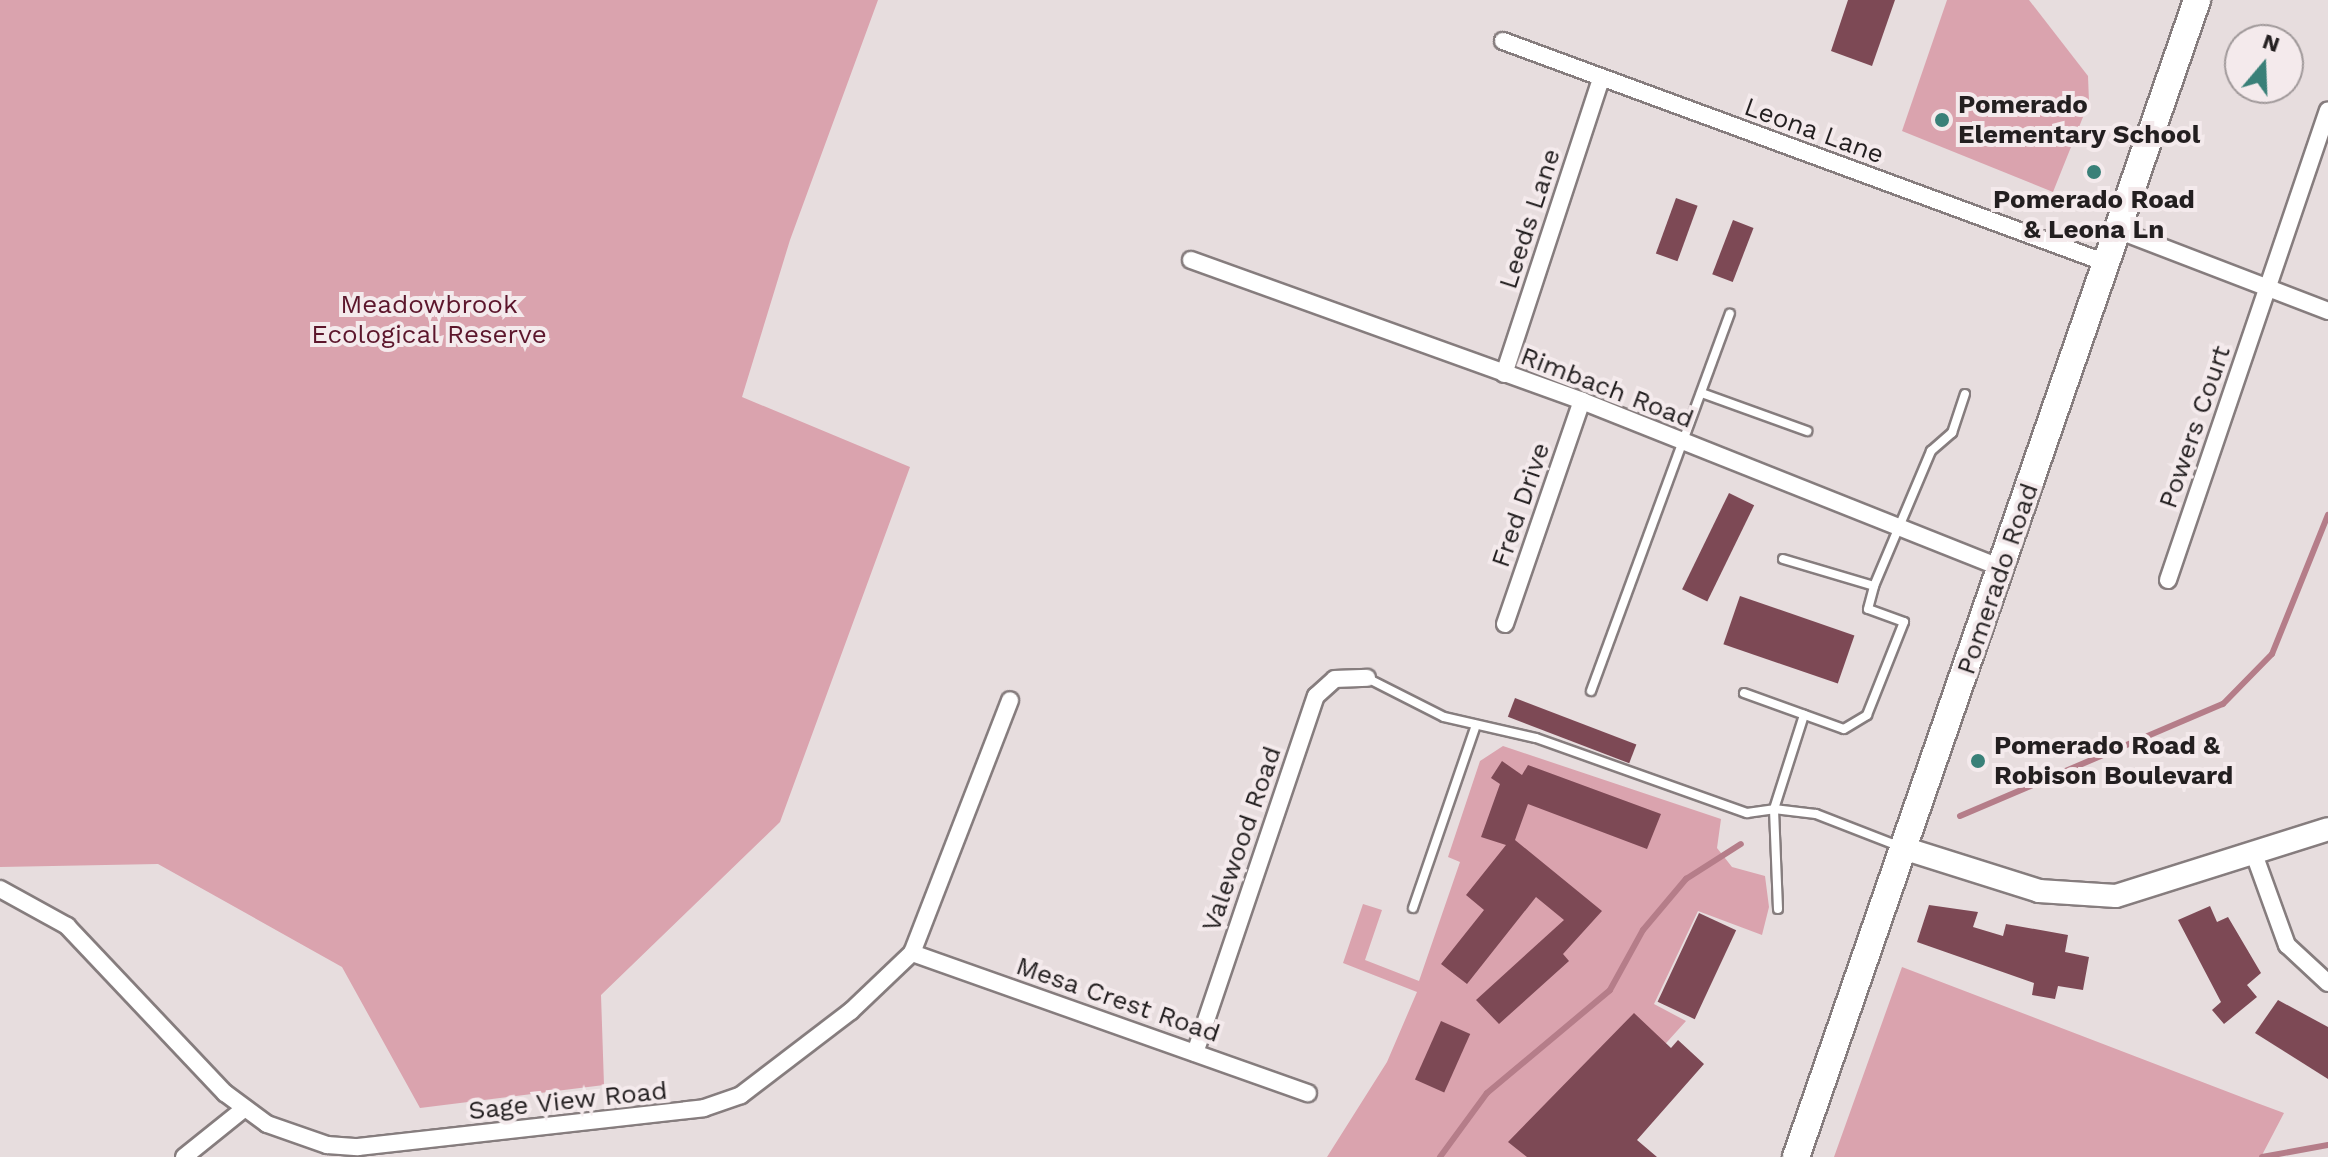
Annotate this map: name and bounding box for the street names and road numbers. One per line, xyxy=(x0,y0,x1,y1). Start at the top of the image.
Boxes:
street label: Leona Lane xyxy=(1740,91,1888,171)
street label: Leeds Lane xyxy=(1493,145,1567,293)
street label: Rimbach Road xyxy=(1516,341,1698,435)
street label: Powers Court xyxy=(2153,342,2237,512)
street label: Fred Drive xyxy=(1485,439,1557,571)
street label: Pomerado Road xyxy=(1951,479,2045,679)
street label: Valewood Road xyxy=(1196,742,1288,936)
street label: Mesa Crest Road xyxy=(1012,950,1224,1050)
street label: Sage View Road xyxy=(466,1075,670,1127)

